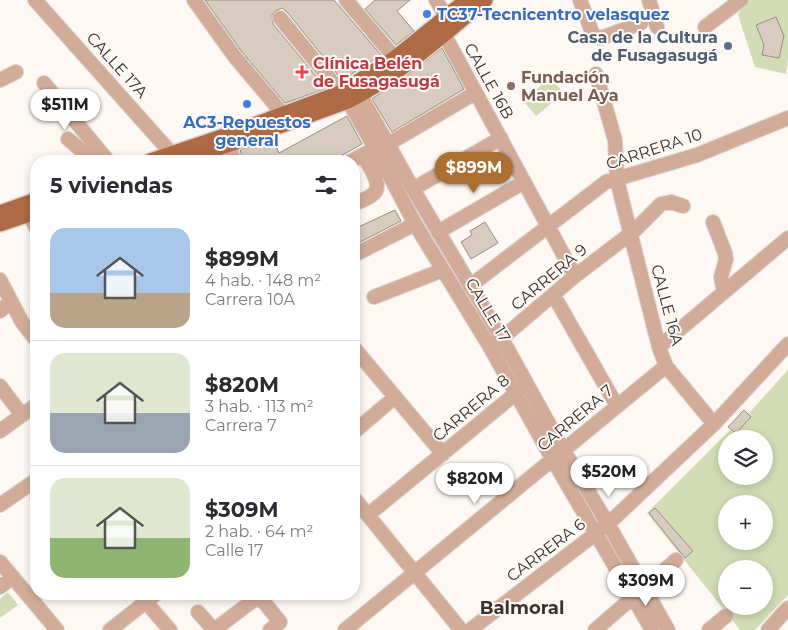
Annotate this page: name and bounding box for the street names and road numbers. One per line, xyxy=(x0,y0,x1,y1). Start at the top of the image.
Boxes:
street label: CALLE 17A xyxy=(83,28,152,102)
street label: CALLE 16B xyxy=(460,40,518,122)
street label: CARRERA 10 xyxy=(604,125,704,173)
street label: CARRERA 9 xyxy=(507,240,591,314)
street label: CALLE 16A xyxy=(647,262,687,348)
street label: CALLE 17 xyxy=(461,274,515,346)
street label: CARRERA 8 xyxy=(429,371,513,445)
street label: CARRERA 7 xyxy=(533,381,617,455)
street label: CARRERA 6 xyxy=(503,514,589,586)

